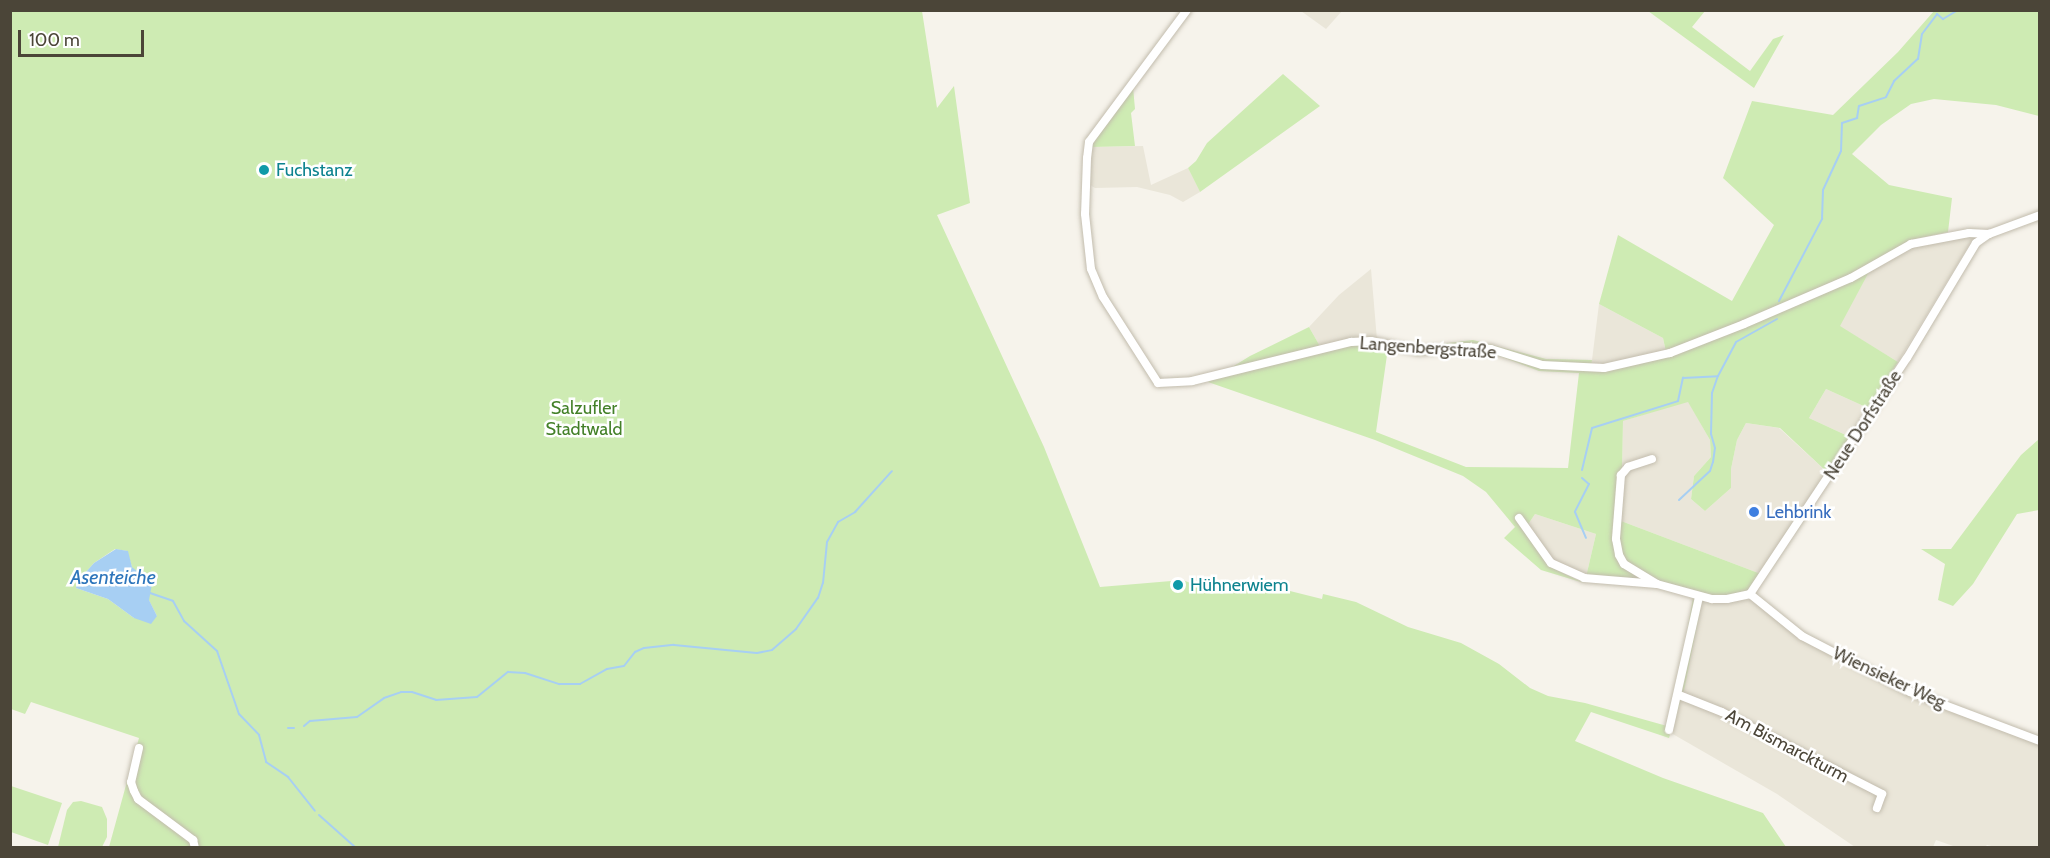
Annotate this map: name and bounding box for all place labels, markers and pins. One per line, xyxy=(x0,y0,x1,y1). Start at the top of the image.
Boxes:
place label: Fuchstanz xyxy=(276,159,353,181)
marker: Fuchstanz xyxy=(257,163,271,177)
place label: Lehbrink xyxy=(1766,501,1831,523)
marker: Lehbrink xyxy=(1747,505,1761,519)
place label: Hühnerwiem xyxy=(1190,574,1289,596)
marker: Hühnerwiem xyxy=(1171,578,1185,592)

